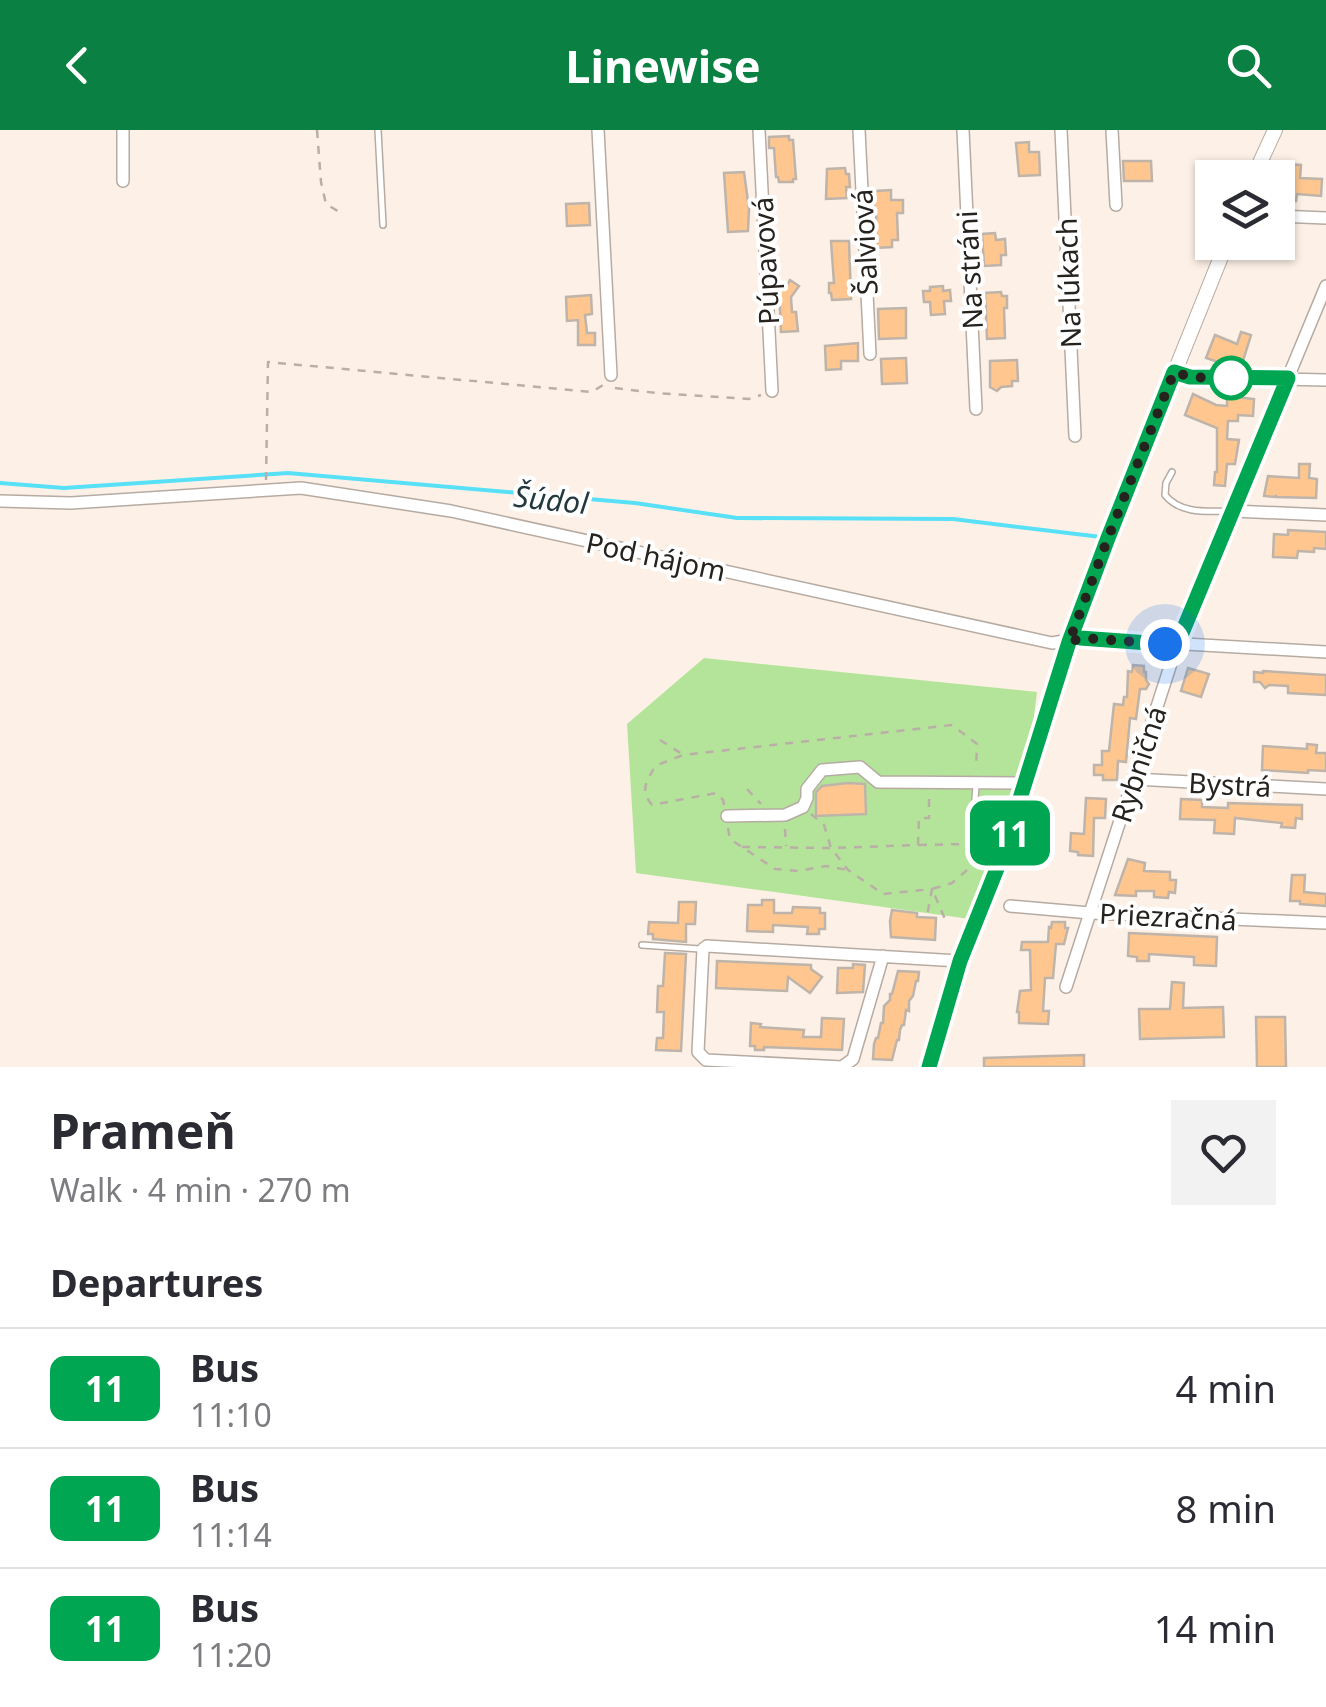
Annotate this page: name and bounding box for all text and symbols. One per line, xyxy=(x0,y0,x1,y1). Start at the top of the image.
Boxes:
text: Linewise xyxy=(565,35,761,96)
icon: back xyxy=(50,38,105,93)
icon: search xyxy=(1221,38,1276,93)
map controls xyxy=(1195,160,1295,260)
button: layers xyxy=(1195,160,1295,260)
street label: Šalviová xyxy=(842,188,886,296)
street label: Púpavová xyxy=(743,196,787,326)
street label: Na stráni xyxy=(947,210,991,330)
street label: Na lúkach xyxy=(1047,217,1089,349)
unlabelled marker xyxy=(1210,357,1252,399)
water label: Šúdol xyxy=(512,475,591,523)
street label: Pod hájom xyxy=(583,523,729,589)
your location xyxy=(1140,619,1190,669)
street label: Rybničná xyxy=(1101,701,1175,827)
street label: Bystrá xyxy=(1188,763,1272,805)
line badge: 11 xyxy=(965,800,1055,866)
text: 11 xyxy=(990,810,1030,857)
street label: Priezračná xyxy=(1098,893,1238,939)
text: Prameň xyxy=(50,1098,236,1163)
button: heart xyxy=(1171,1100,1276,1205)
text: Walk · 4 min · 270 m xyxy=(50,1168,351,1211)
text: Departures xyxy=(50,1256,263,1308)
text: Bus xyxy=(190,1341,259,1393)
text: 4 min xyxy=(1176,1362,1276,1414)
text: 11 xyxy=(85,1365,125,1412)
text: 11:10 xyxy=(190,1393,272,1436)
text: Bus xyxy=(190,1461,259,1513)
text: 8 min xyxy=(1176,1482,1276,1534)
text: 11 xyxy=(85,1485,125,1532)
text: 11:14 xyxy=(190,1513,272,1556)
text: Bus xyxy=(190,1581,259,1633)
text: 14 min xyxy=(1154,1602,1276,1654)
text: 11 xyxy=(85,1605,125,1652)
text: 11:20 xyxy=(190,1633,272,1676)

